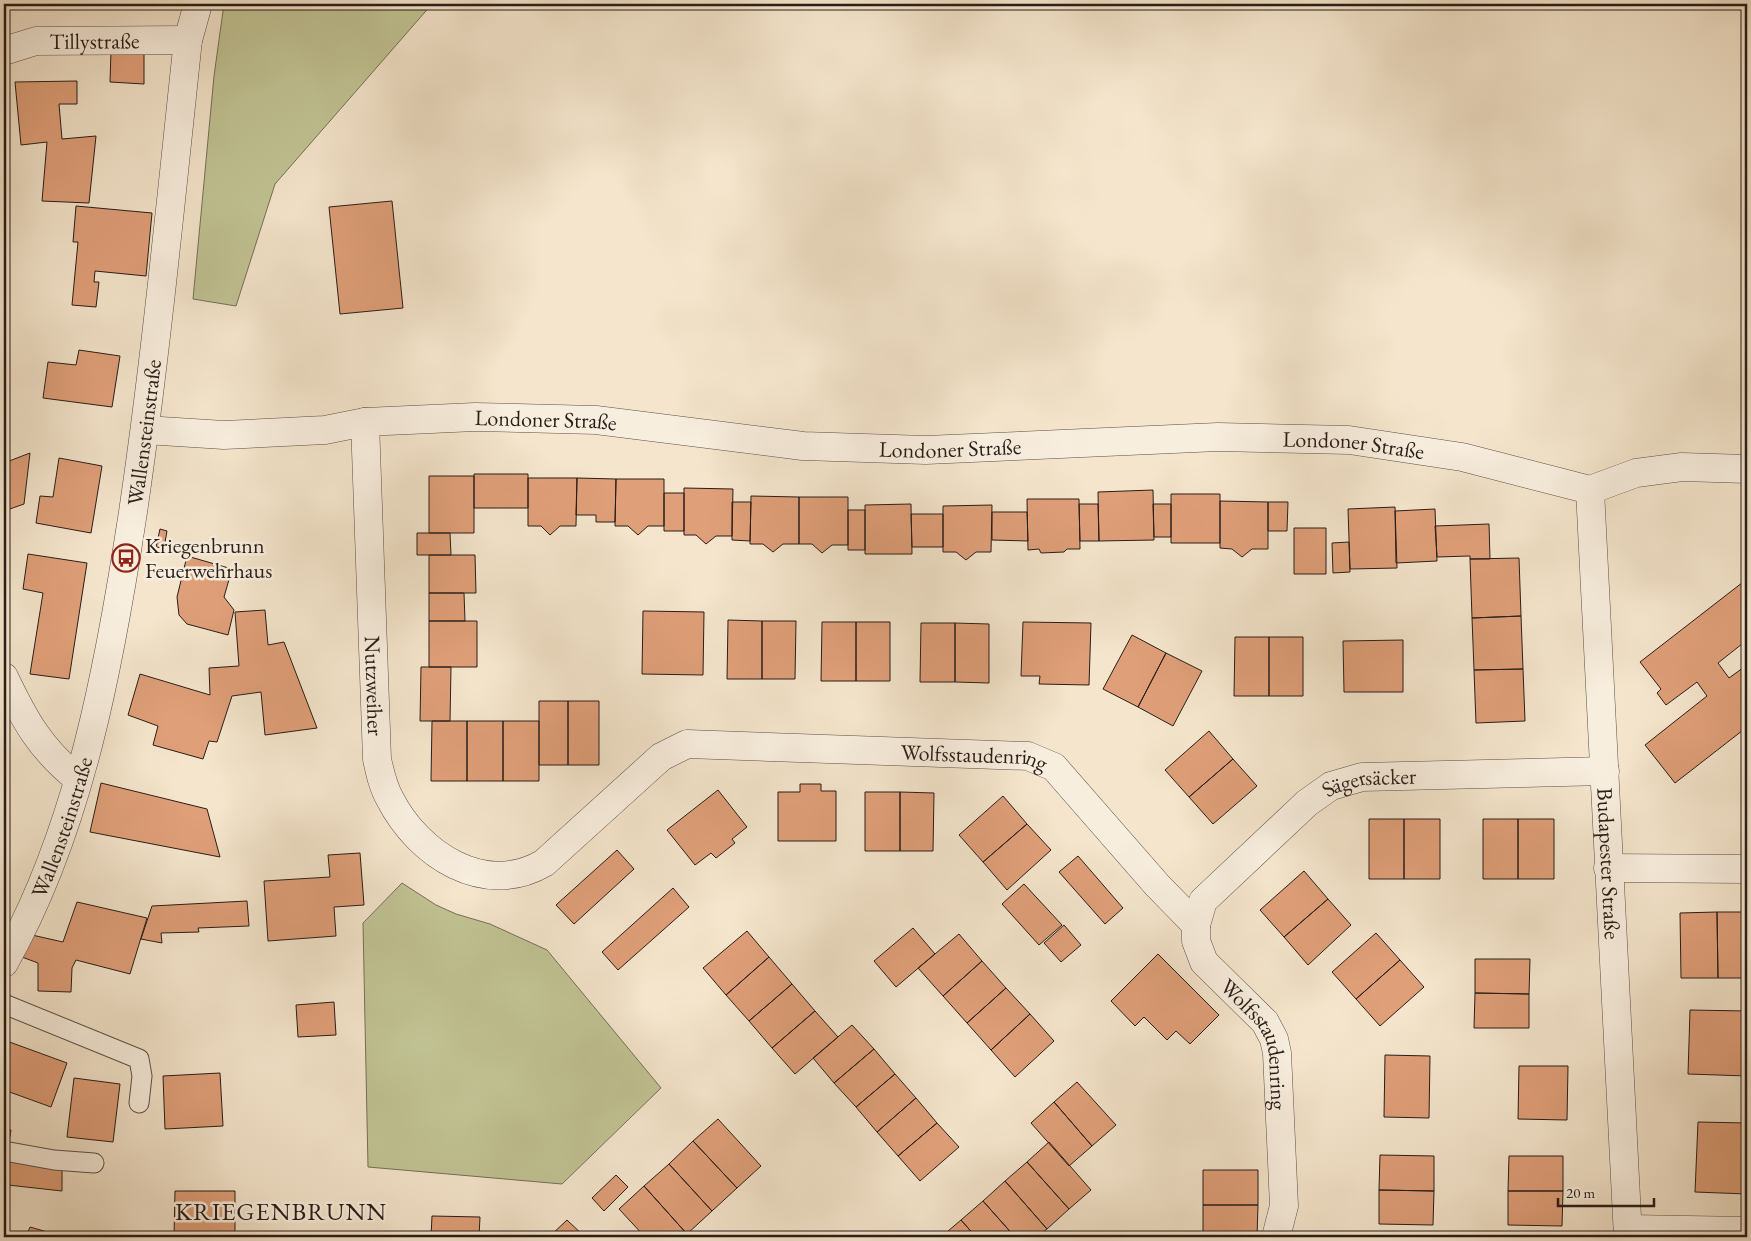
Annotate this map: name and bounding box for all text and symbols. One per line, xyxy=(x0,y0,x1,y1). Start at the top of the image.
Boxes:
street label: Tillystraße xyxy=(49,26,140,55)
street label: Wallensteinstraße xyxy=(120,357,168,507)
street label: Londoner Straße xyxy=(474,402,619,437)
street label: Londoner Straße xyxy=(1282,424,1427,466)
street label: Londoner Straße xyxy=(878,431,1022,465)
place label: Kriegenbrunn Feuerwehrhaus xyxy=(145,531,272,585)
bus stop icon: Kriegenbrunn Feuerwehrhaus xyxy=(111,543,141,573)
street label: Nutzweiher xyxy=(358,635,391,737)
street label: Wolfsstaudenring xyxy=(900,737,1053,777)
street label: Wallensteinstraße xyxy=(24,753,99,902)
street label: Sägersäcker xyxy=(1315,761,1417,803)
street label: Budapester Straße xyxy=(1591,787,1627,940)
street label: Wolfsstaudenring xyxy=(1214,972,1294,1111)
scale bar xyxy=(1558,1176,1655,1208)
text: 20 m xyxy=(1566,1183,1595,1202)
district label: KRIEGENBRUNN xyxy=(175,1195,387,1227)

